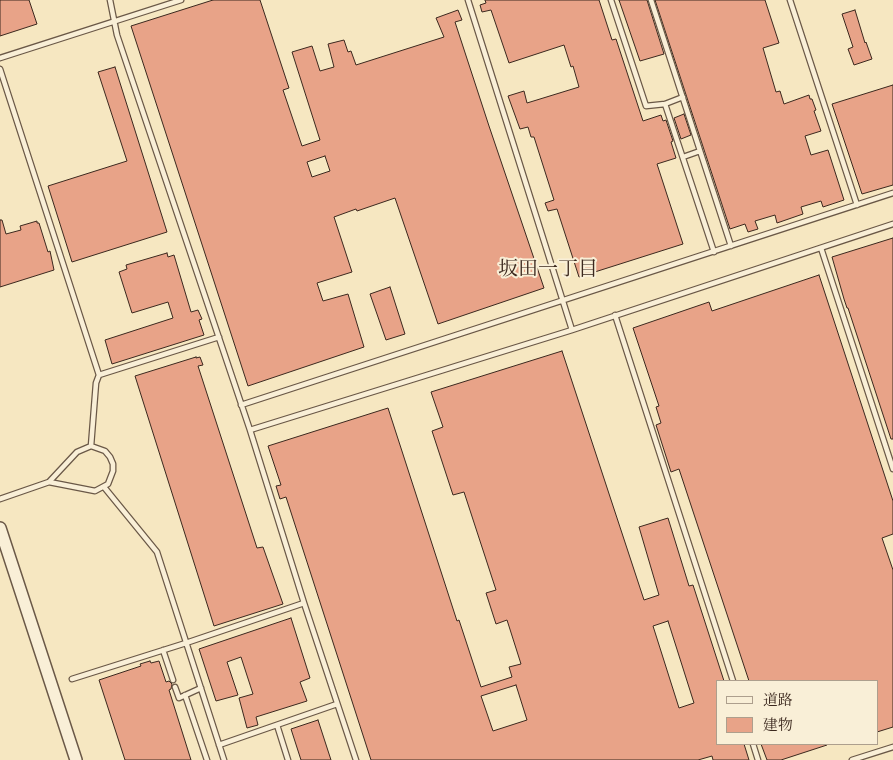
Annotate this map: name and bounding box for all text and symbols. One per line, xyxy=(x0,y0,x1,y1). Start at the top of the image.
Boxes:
district label: 坂田一丁目 xyxy=(498,258,598,282)
legend xyxy=(716,680,878,745)
text: 道路 xyxy=(763,694,793,709)
text: 建物 xyxy=(763,719,793,734)

